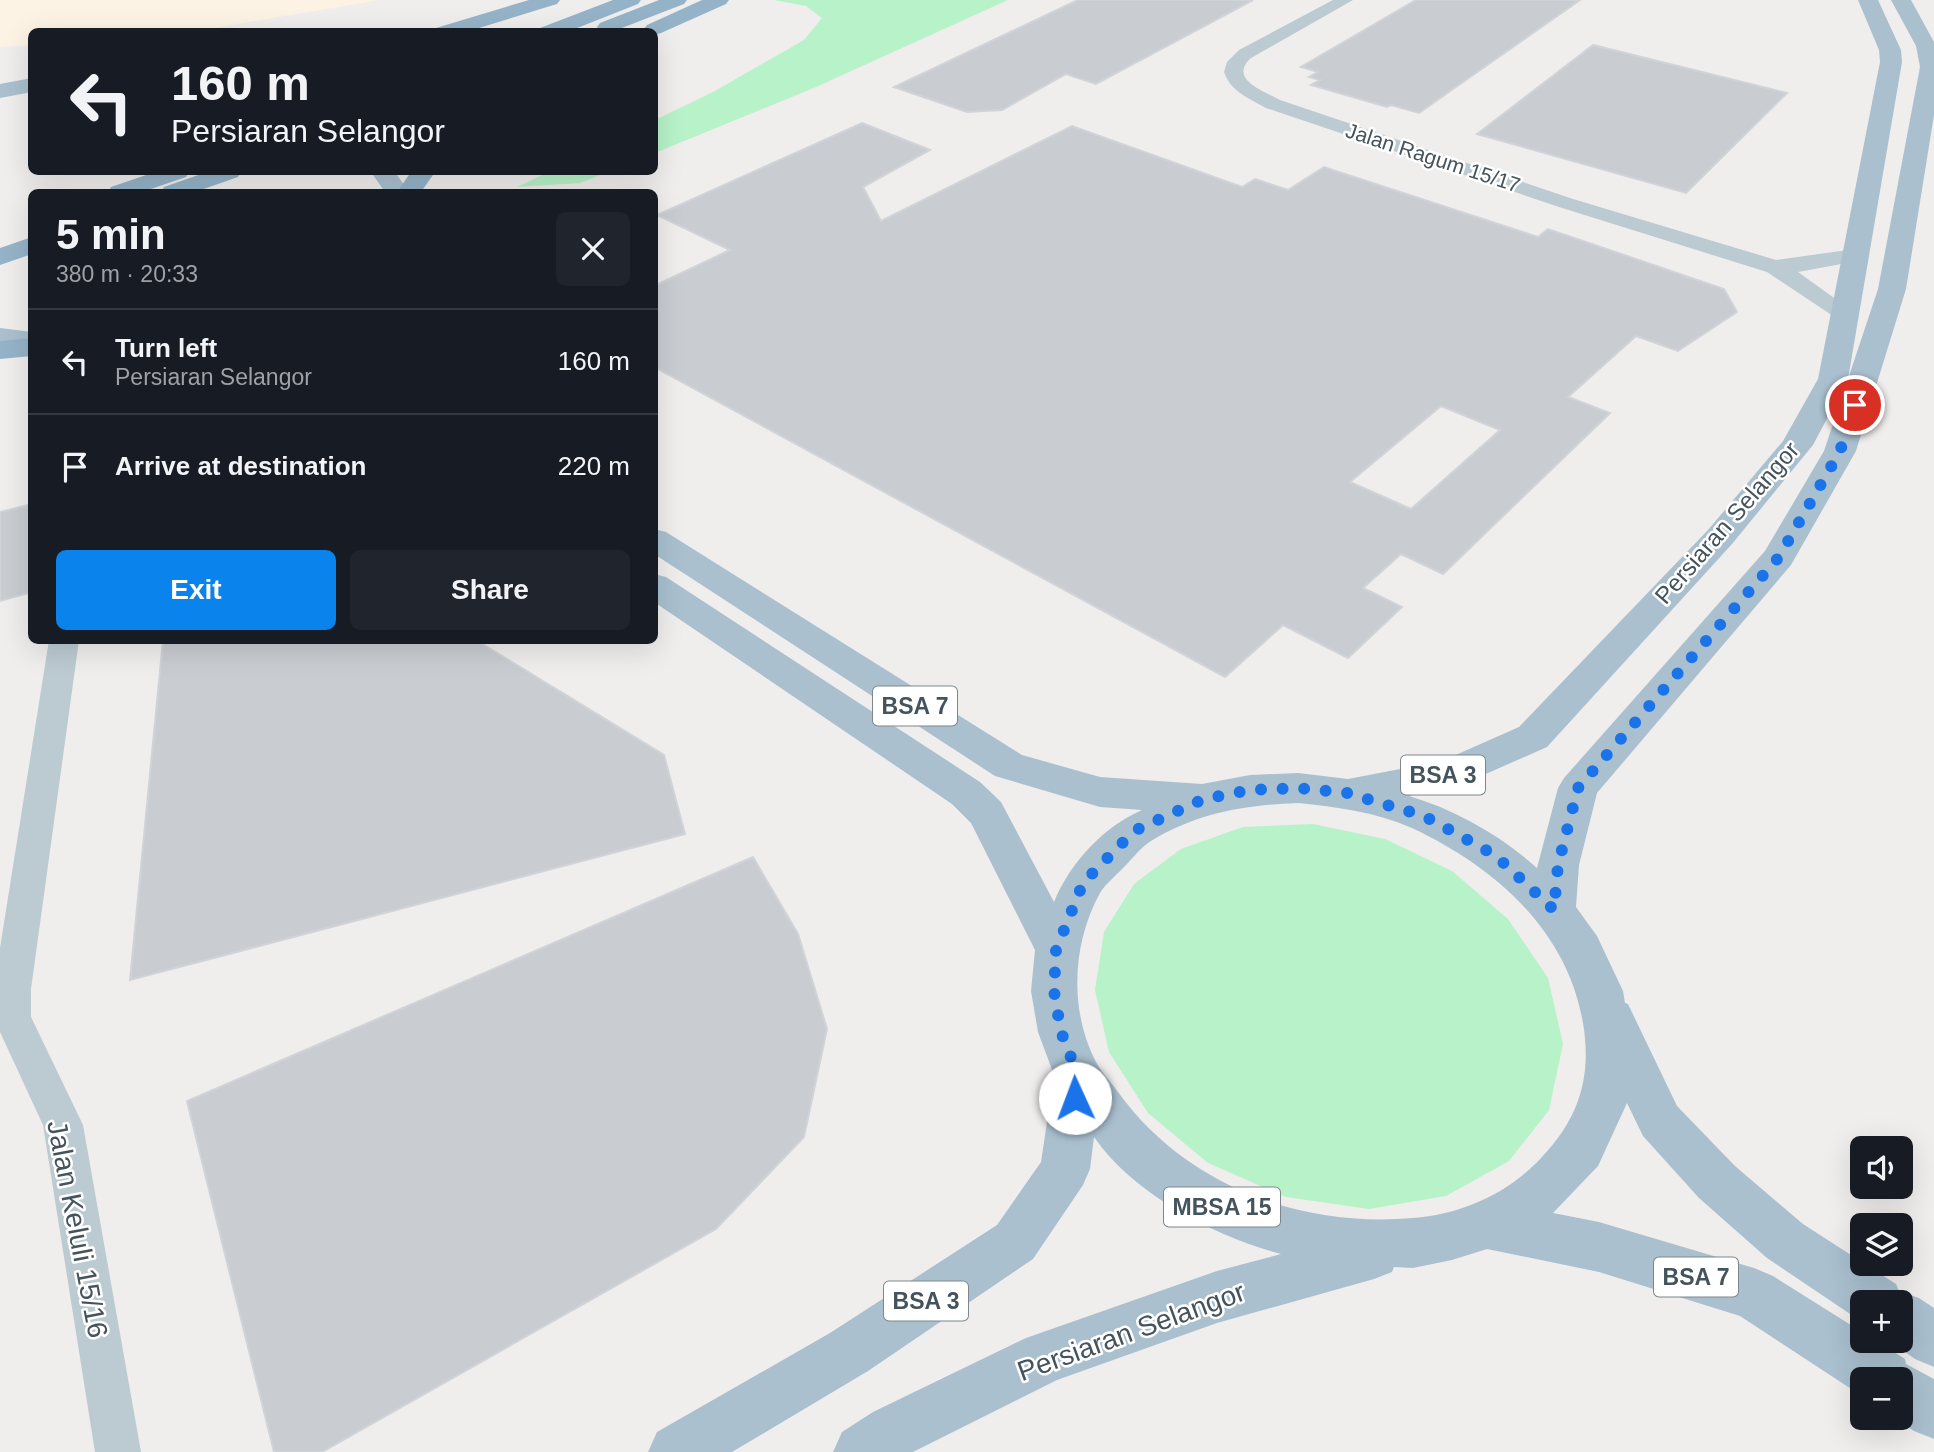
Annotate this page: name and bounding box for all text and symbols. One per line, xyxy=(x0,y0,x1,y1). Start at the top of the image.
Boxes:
icon: left xyxy=(56,56,147,147)
text: 160 m xyxy=(171,56,310,110)
text: Persiaran Selangor xyxy=(171,113,445,149)
street label: Jalan Ragum 15/17 xyxy=(1343,118,1523,197)
text: 5 min xyxy=(56,211,166,258)
button: close xyxy=(556,212,630,286)
text: 380 m · 20:33 xyxy=(56,261,198,287)
text: Turn left xyxy=(115,333,217,363)
icon: left xyxy=(56,343,94,381)
text: 160 m xyxy=(558,346,630,376)
text: Persiaran Selangor xyxy=(115,364,312,390)
pin xyxy=(1825,375,1885,435)
icon: arrive xyxy=(1836,386,1874,424)
street label: Persiaran Selangor xyxy=(1649,436,1804,609)
icon: arrive xyxy=(56,448,94,486)
text: Arrive at destination xyxy=(115,451,366,481)
text: 220 m xyxy=(558,451,630,481)
button: Exit xyxy=(56,550,336,630)
button: Share xyxy=(350,550,630,630)
road number: BSA 7 xyxy=(873,686,957,726)
road number: BSA 3 xyxy=(1401,755,1485,794)
position arrow xyxy=(1038,1061,1112,1135)
street label: Jalan Keluli 15/16 xyxy=(41,1118,114,1341)
map controls xyxy=(1850,1136,1913,1430)
button: sound xyxy=(1850,1136,1913,1199)
road number: MBSA 15 xyxy=(1164,1188,1280,1226)
button: layers xyxy=(1850,1213,1913,1276)
road number: BSA 7 xyxy=(1654,1258,1738,1296)
street label: Persiaran Selangor xyxy=(1013,1276,1249,1387)
road number: BSA 3 xyxy=(884,1282,968,1320)
button: + xyxy=(1850,1290,1913,1353)
button: − xyxy=(1850,1367,1913,1430)

